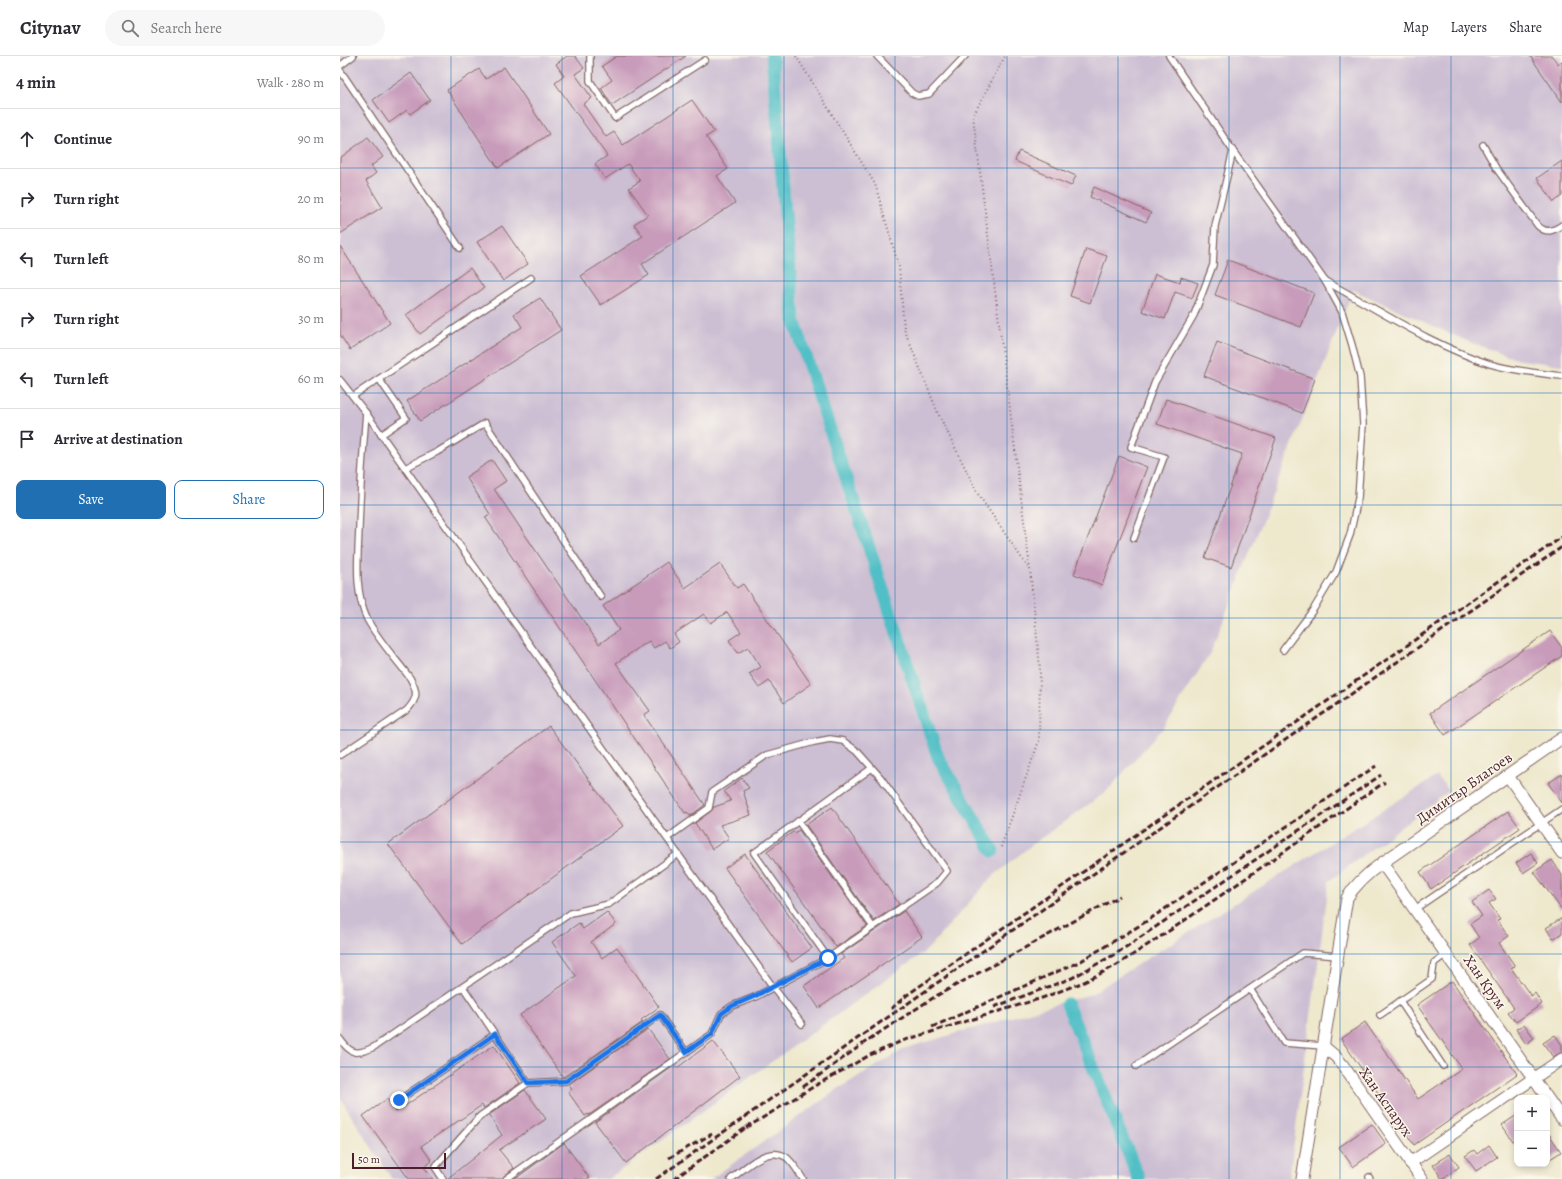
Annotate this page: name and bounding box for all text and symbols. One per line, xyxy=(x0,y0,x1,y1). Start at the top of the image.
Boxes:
search box xyxy=(105,10,385,46)
text: Citynav xyxy=(20,15,81,41)
icon: search xyxy=(119,17,141,39)
text: Search here xyxy=(151,18,222,38)
text: Map xyxy=(1403,18,1429,37)
text: Layers xyxy=(1451,18,1487,37)
text: Share xyxy=(1509,18,1542,37)
text: 4 min xyxy=(16,71,56,94)
text: Walk · 280 m xyxy=(257,74,324,91)
icon: ahead xyxy=(16,128,38,150)
text: Continue xyxy=(54,129,112,149)
text: 90 m xyxy=(298,130,324,147)
icon: right xyxy=(16,188,38,210)
text: Turn right xyxy=(54,189,119,209)
text: 20 m xyxy=(298,190,324,207)
icon: left xyxy=(16,248,38,270)
text: Turn left xyxy=(54,249,109,269)
text: 80 m xyxy=(297,250,324,267)
icon: right xyxy=(16,308,38,330)
text: Turn right xyxy=(54,309,119,329)
text: 30 m xyxy=(298,310,324,327)
icon: left xyxy=(16,368,38,390)
text: Turn left xyxy=(54,369,109,389)
text: 60 m xyxy=(298,370,324,387)
icon: arrive xyxy=(16,428,38,450)
text: Arrive at destination xyxy=(54,429,183,449)
button: Save xyxy=(16,480,166,519)
button: Share xyxy=(174,480,324,519)
street label: Димитър Благоев xyxy=(1412,747,1516,829)
route start xyxy=(819,949,837,967)
street label: Хан Крум xyxy=(1459,951,1511,1013)
street label: Хан Аспарух xyxy=(1355,1063,1418,1141)
route end xyxy=(390,1091,408,1109)
map controls xyxy=(1514,1095,1550,1167)
button: + xyxy=(1514,1095,1550,1131)
button: − xyxy=(1514,1131,1550,1167)
scale bar xyxy=(352,1151,446,1170)
text: 50 m xyxy=(358,1152,380,1167)

